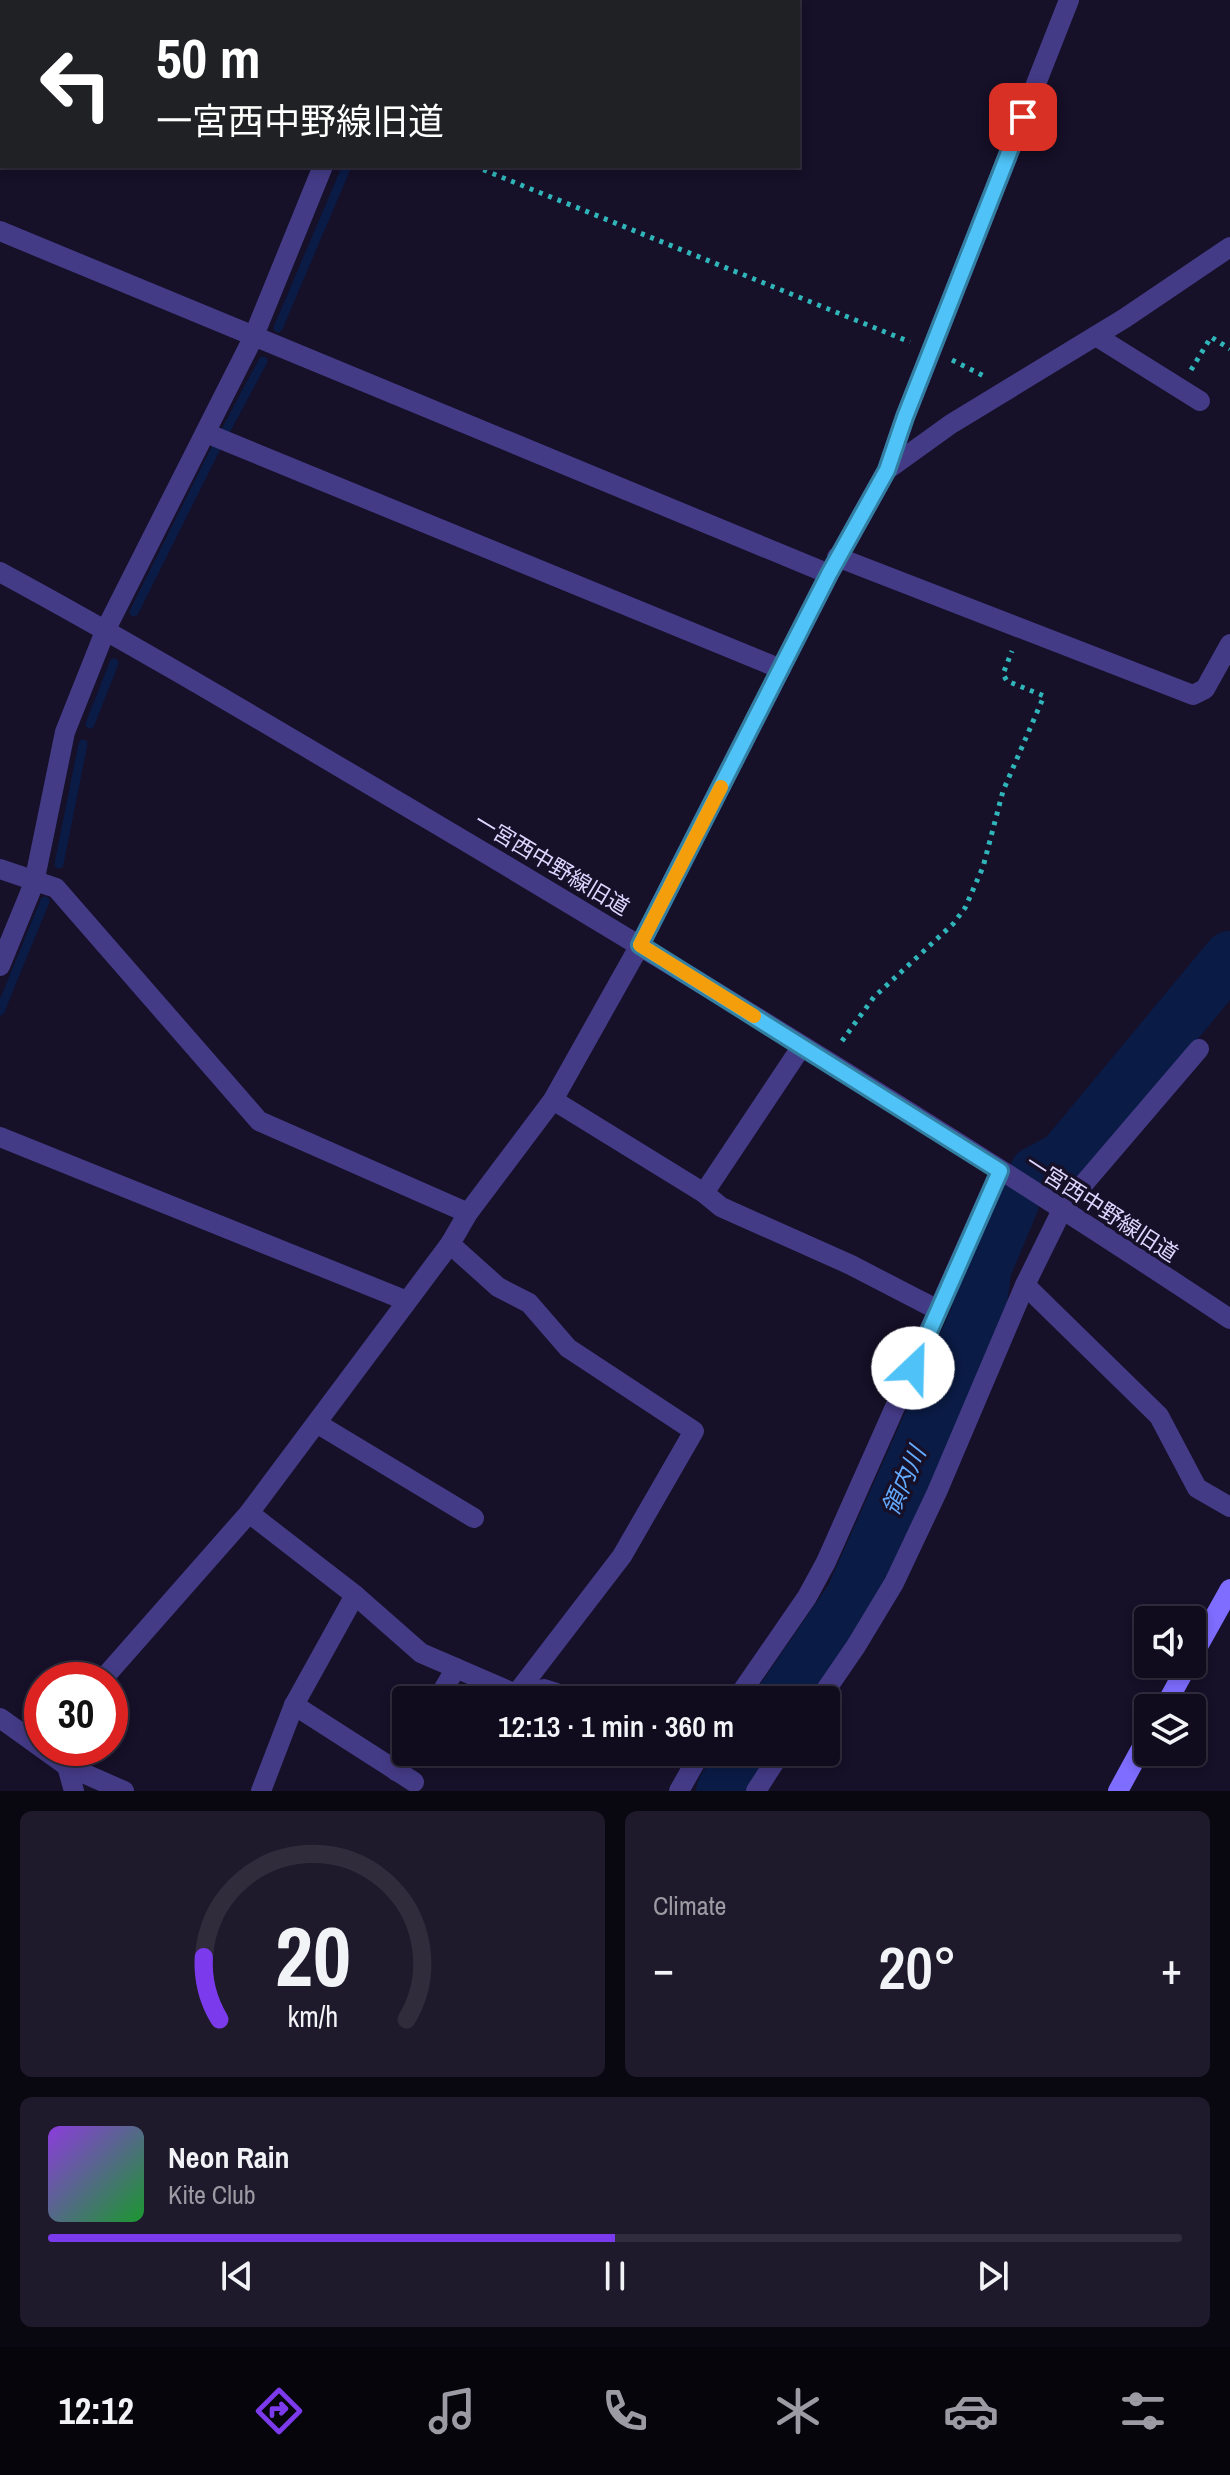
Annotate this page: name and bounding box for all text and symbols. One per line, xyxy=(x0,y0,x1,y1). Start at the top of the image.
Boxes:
text: 50 m xyxy=(156,20,261,95)
icon: left xyxy=(24,32,128,136)
pin xyxy=(989,83,1057,151)
icon: arrive xyxy=(1001,95,1045,139)
text: 一宮西中野線旧道 xyxy=(156,97,444,145)
street label: 一宮西中野線旧道 xyxy=(469,806,635,922)
street label: 一宮西中野線旧道 xyxy=(1020,1147,1184,1269)
position arrow xyxy=(871,1326,955,1410)
water label: 領内川 xyxy=(874,1438,934,1520)
map controls xyxy=(1134,1606,1206,1766)
button: sound xyxy=(1134,1606,1206,1678)
speed limit sign: 30 xyxy=(24,1662,128,1766)
button: layers xyxy=(1134,1694,1206,1766)
text: 12:13 · 1 min · 360 m xyxy=(498,1706,734,1746)
text: Climate xyxy=(653,1888,726,1923)
text: 20 xyxy=(275,1900,350,2012)
text: 20° xyxy=(878,1927,957,2008)
text: − xyxy=(653,1938,674,1998)
text: + xyxy=(1161,1938,1182,1998)
text: km/h xyxy=(287,1997,338,2036)
text: Neon Rain xyxy=(168,2137,290,2177)
text: Kite Club xyxy=(168,2177,256,2212)
icon: previous xyxy=(215,2254,259,2298)
icon: pause xyxy=(593,2254,637,2298)
icon: next xyxy=(971,2254,1015,2298)
icon: directions xyxy=(251,2383,307,2439)
icon: music xyxy=(424,2383,480,2439)
icon: phone xyxy=(597,2383,653,2439)
icon: climate xyxy=(770,2383,826,2439)
icon: car xyxy=(943,2383,999,2439)
icon: filters xyxy=(1115,2383,1171,2439)
text: 12:12 xyxy=(58,2387,134,2435)

